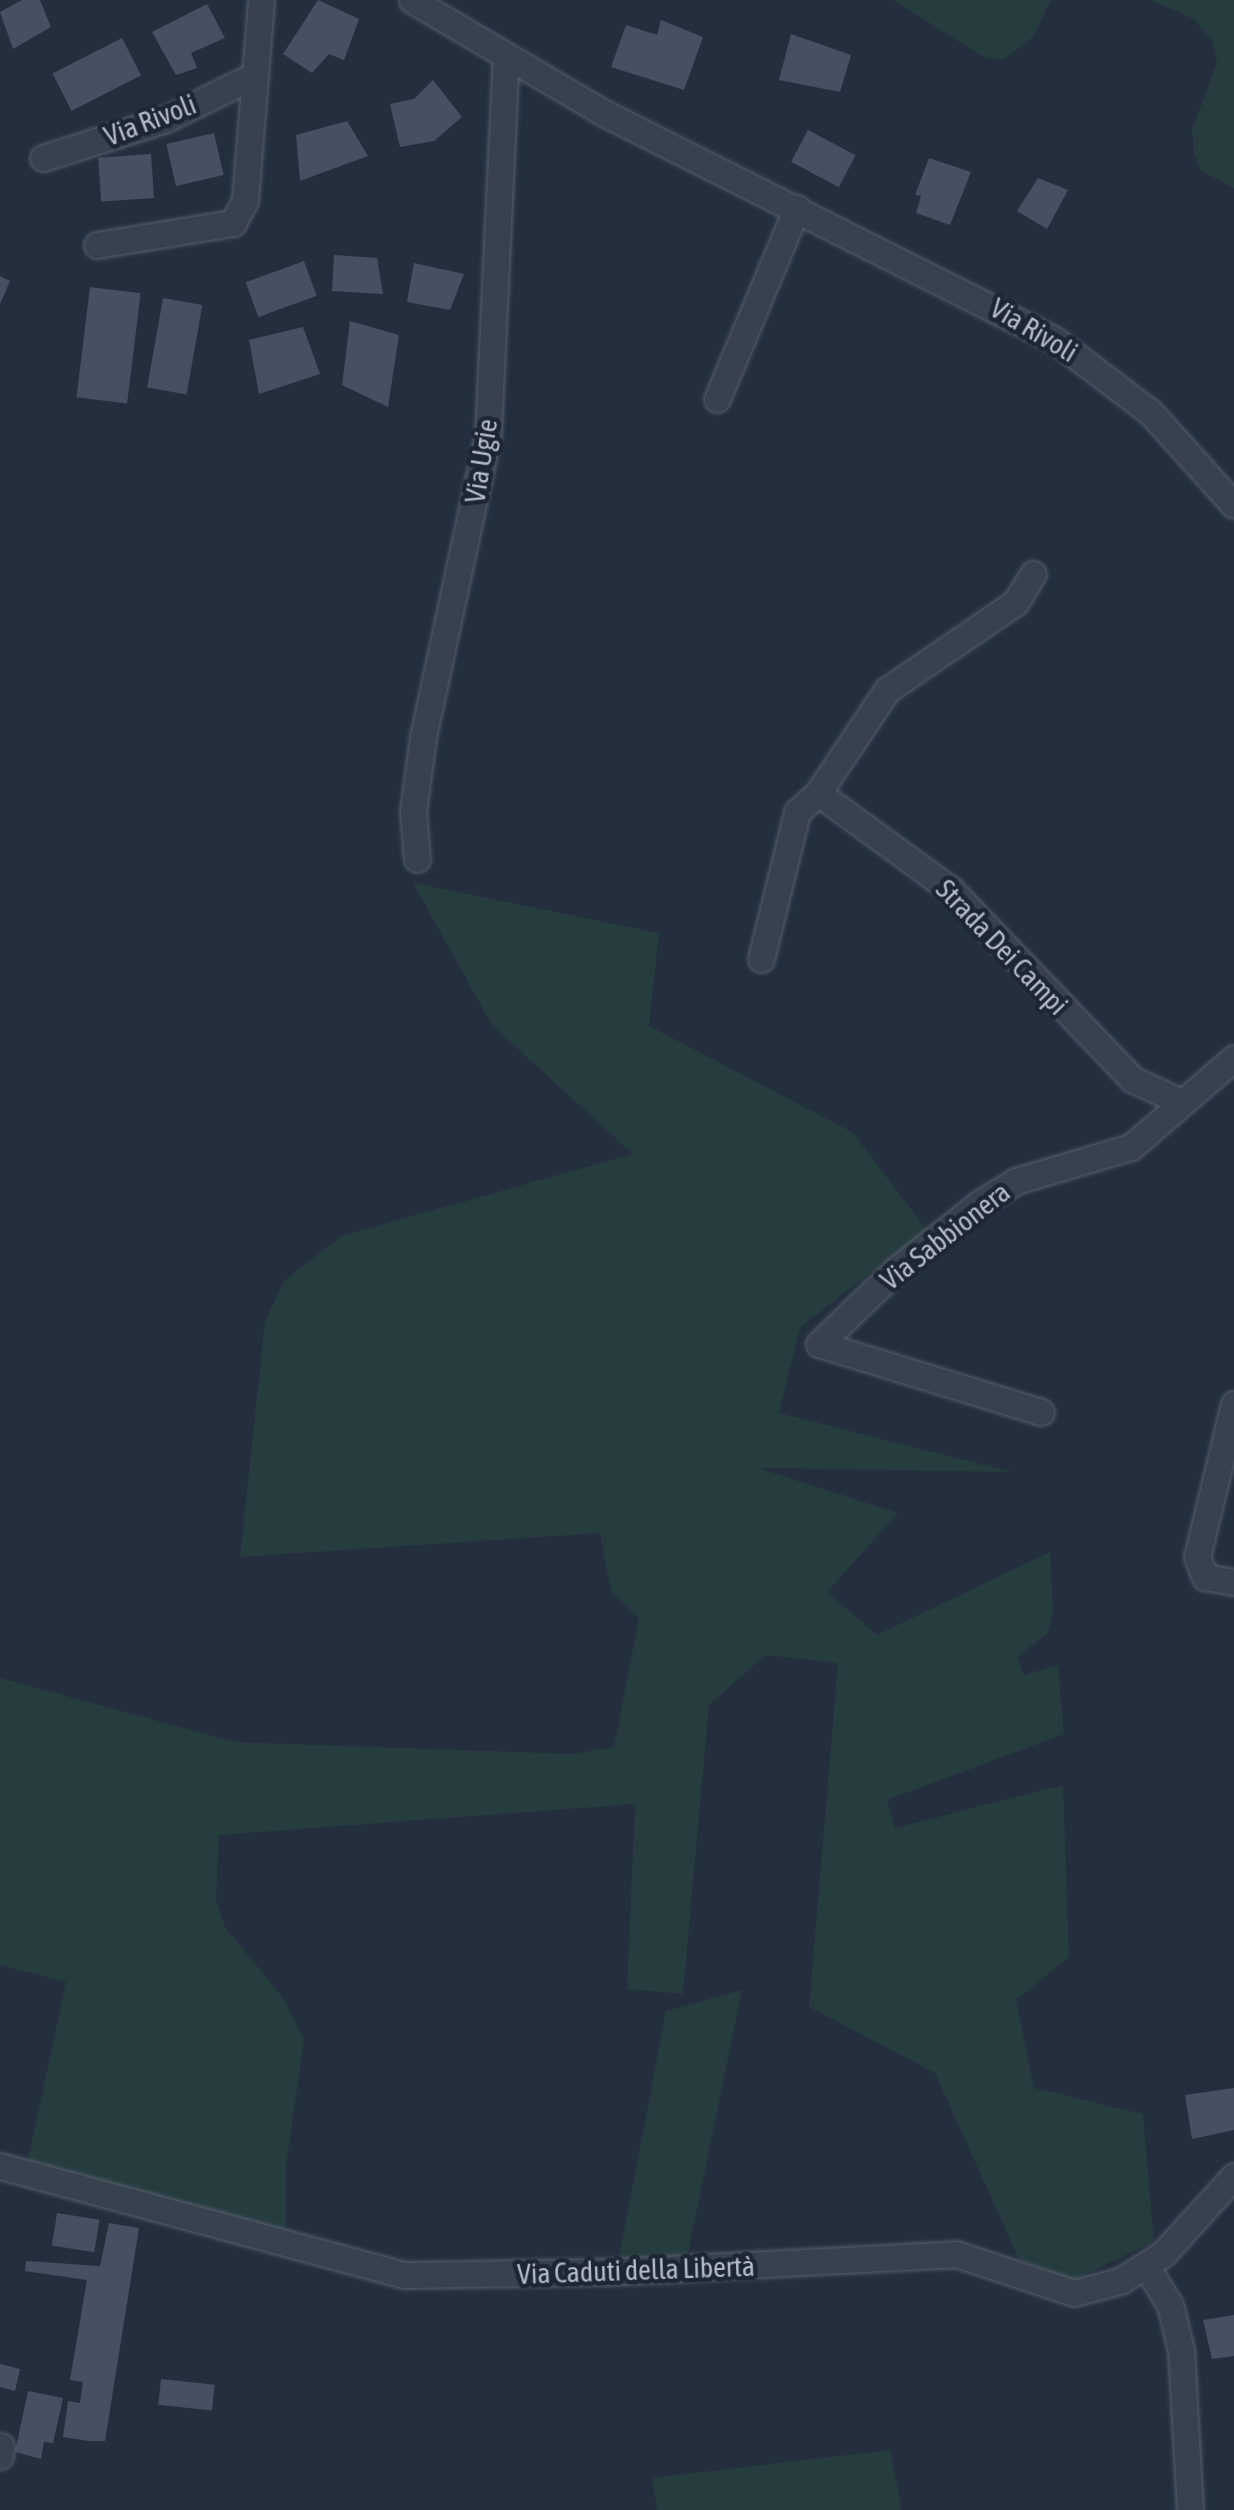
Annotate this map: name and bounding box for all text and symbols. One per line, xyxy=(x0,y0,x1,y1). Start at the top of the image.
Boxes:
street label: Via Rivoli xyxy=(99,87,201,153)
street label: Via Rivoli xyxy=(984,291,1084,369)
street label: Via Ugie xyxy=(458,417,504,505)
street label: Strada Dei Campi xyxy=(929,872,1075,1022)
street label: Via Sabbionera xyxy=(874,1175,1016,1297)
street label: Via Caduti della Libertà xyxy=(517,2249,755,2291)

